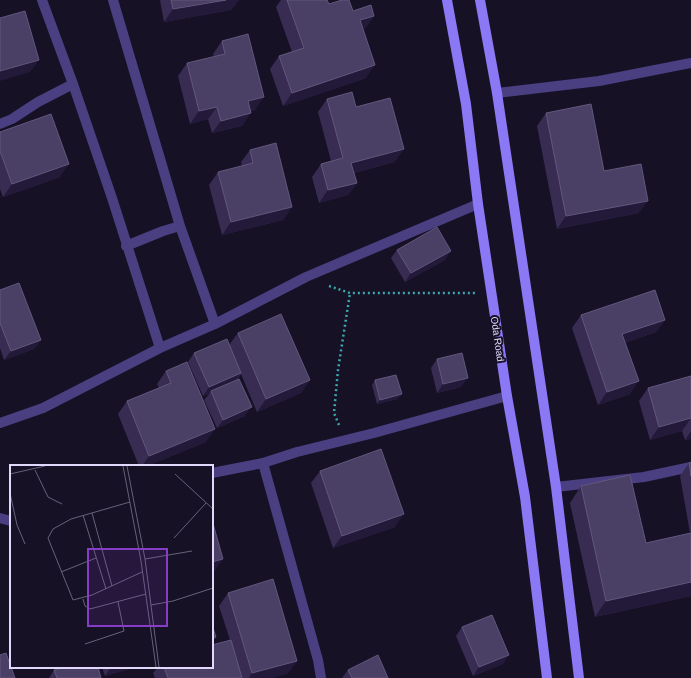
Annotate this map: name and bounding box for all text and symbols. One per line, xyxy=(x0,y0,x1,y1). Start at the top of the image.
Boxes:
street label: Oda Road xyxy=(489,316,506,362)
inset map xyxy=(10,465,213,668)

